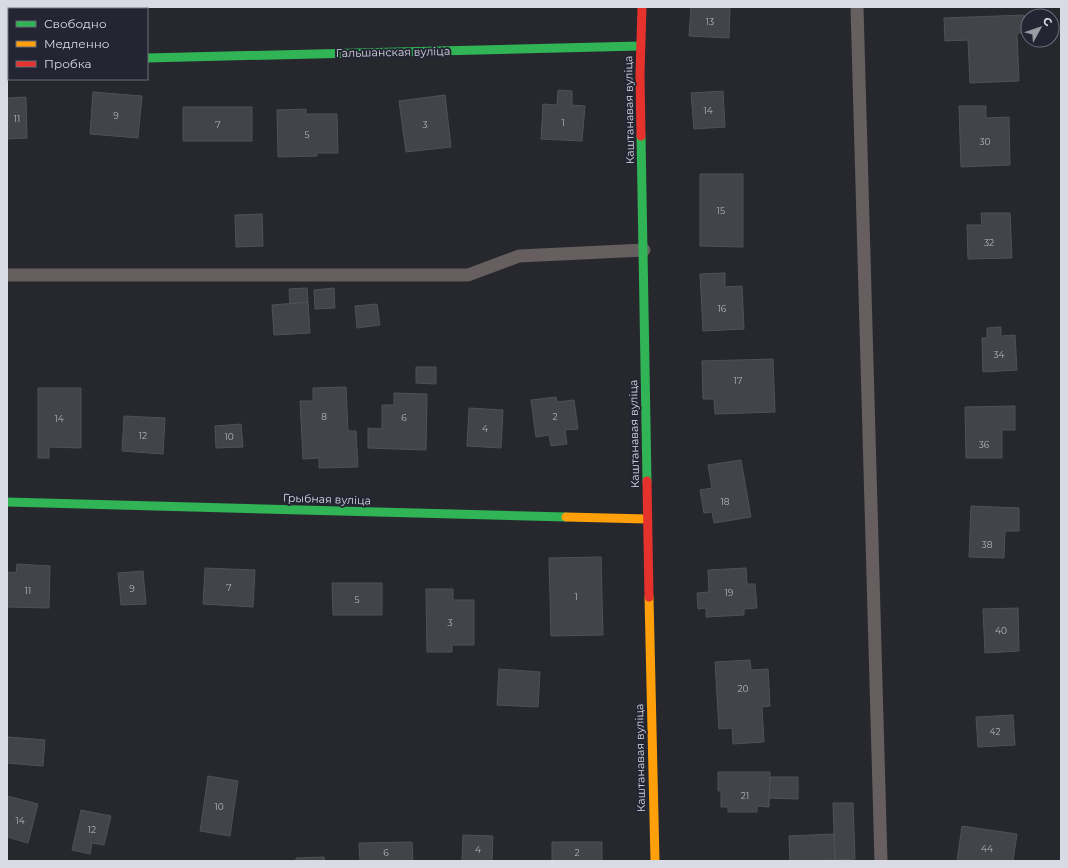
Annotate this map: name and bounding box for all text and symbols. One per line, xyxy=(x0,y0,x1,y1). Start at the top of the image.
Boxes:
legend xyxy=(8,8,148,80)
north arrow xyxy=(1020,8,1060,48)
text: С xyxy=(1040,14,1056,29)
text: Свободно xyxy=(44,16,107,31)
house number: 13 xyxy=(706,16,714,27)
text: Медленно xyxy=(44,36,110,51)
street label: Гальшанская вуліца xyxy=(336,44,450,60)
text: Пробка xyxy=(44,56,92,71)
street label: Каштанавая вуліца xyxy=(621,56,637,164)
house number: 14 xyxy=(703,105,713,116)
house number: 9 xyxy=(113,110,119,121)
house number: 11 xyxy=(14,113,20,124)
house number: 1 xyxy=(561,117,565,128)
house number: 7 xyxy=(215,119,221,130)
house number: 3 xyxy=(422,119,428,130)
house number: 5 xyxy=(304,129,310,140)
house number: 30 xyxy=(979,136,991,147)
house number: 15 xyxy=(717,205,725,216)
house number: 32 xyxy=(984,237,994,248)
house number: 16 xyxy=(718,303,727,314)
house number: 34 xyxy=(993,349,1005,360)
house number: 17 xyxy=(734,375,742,386)
street label: Каштанавая вуліца xyxy=(626,380,642,488)
house number: 8 xyxy=(321,411,327,422)
house number: 2 xyxy=(552,411,558,422)
house number: 6 xyxy=(401,412,407,423)
house number: 14 xyxy=(54,413,64,424)
house number: 4 xyxy=(482,423,488,434)
house number: 12 xyxy=(139,430,147,441)
house number: 10 xyxy=(224,431,234,442)
house number: 36 xyxy=(979,439,990,450)
street label: Грыбная вуліца xyxy=(283,490,371,508)
house number: 18 xyxy=(721,496,730,507)
house number: 38 xyxy=(982,539,993,550)
house number: 7 xyxy=(226,582,232,593)
house number: 9 xyxy=(129,583,135,594)
house number: 11 xyxy=(25,585,31,596)
house number: 19 xyxy=(725,587,734,598)
house number: 1 xyxy=(574,591,578,602)
house number: 5 xyxy=(354,594,360,605)
house number: 3 xyxy=(447,617,453,628)
house number: 40 xyxy=(995,625,1007,636)
house number: 20 xyxy=(737,683,749,694)
street label: Каштанавая вуліца xyxy=(632,704,648,812)
house number: 42 xyxy=(989,726,1001,737)
house number: 21 xyxy=(741,790,749,801)
house number: 10 xyxy=(214,801,224,812)
house number: 14 xyxy=(15,815,25,826)
house number: 12 xyxy=(88,824,96,835)
house number: 44 xyxy=(981,843,993,854)
house number: 4 xyxy=(475,844,481,855)
house number: 6 xyxy=(383,847,389,858)
house number: 2 xyxy=(574,847,580,858)

